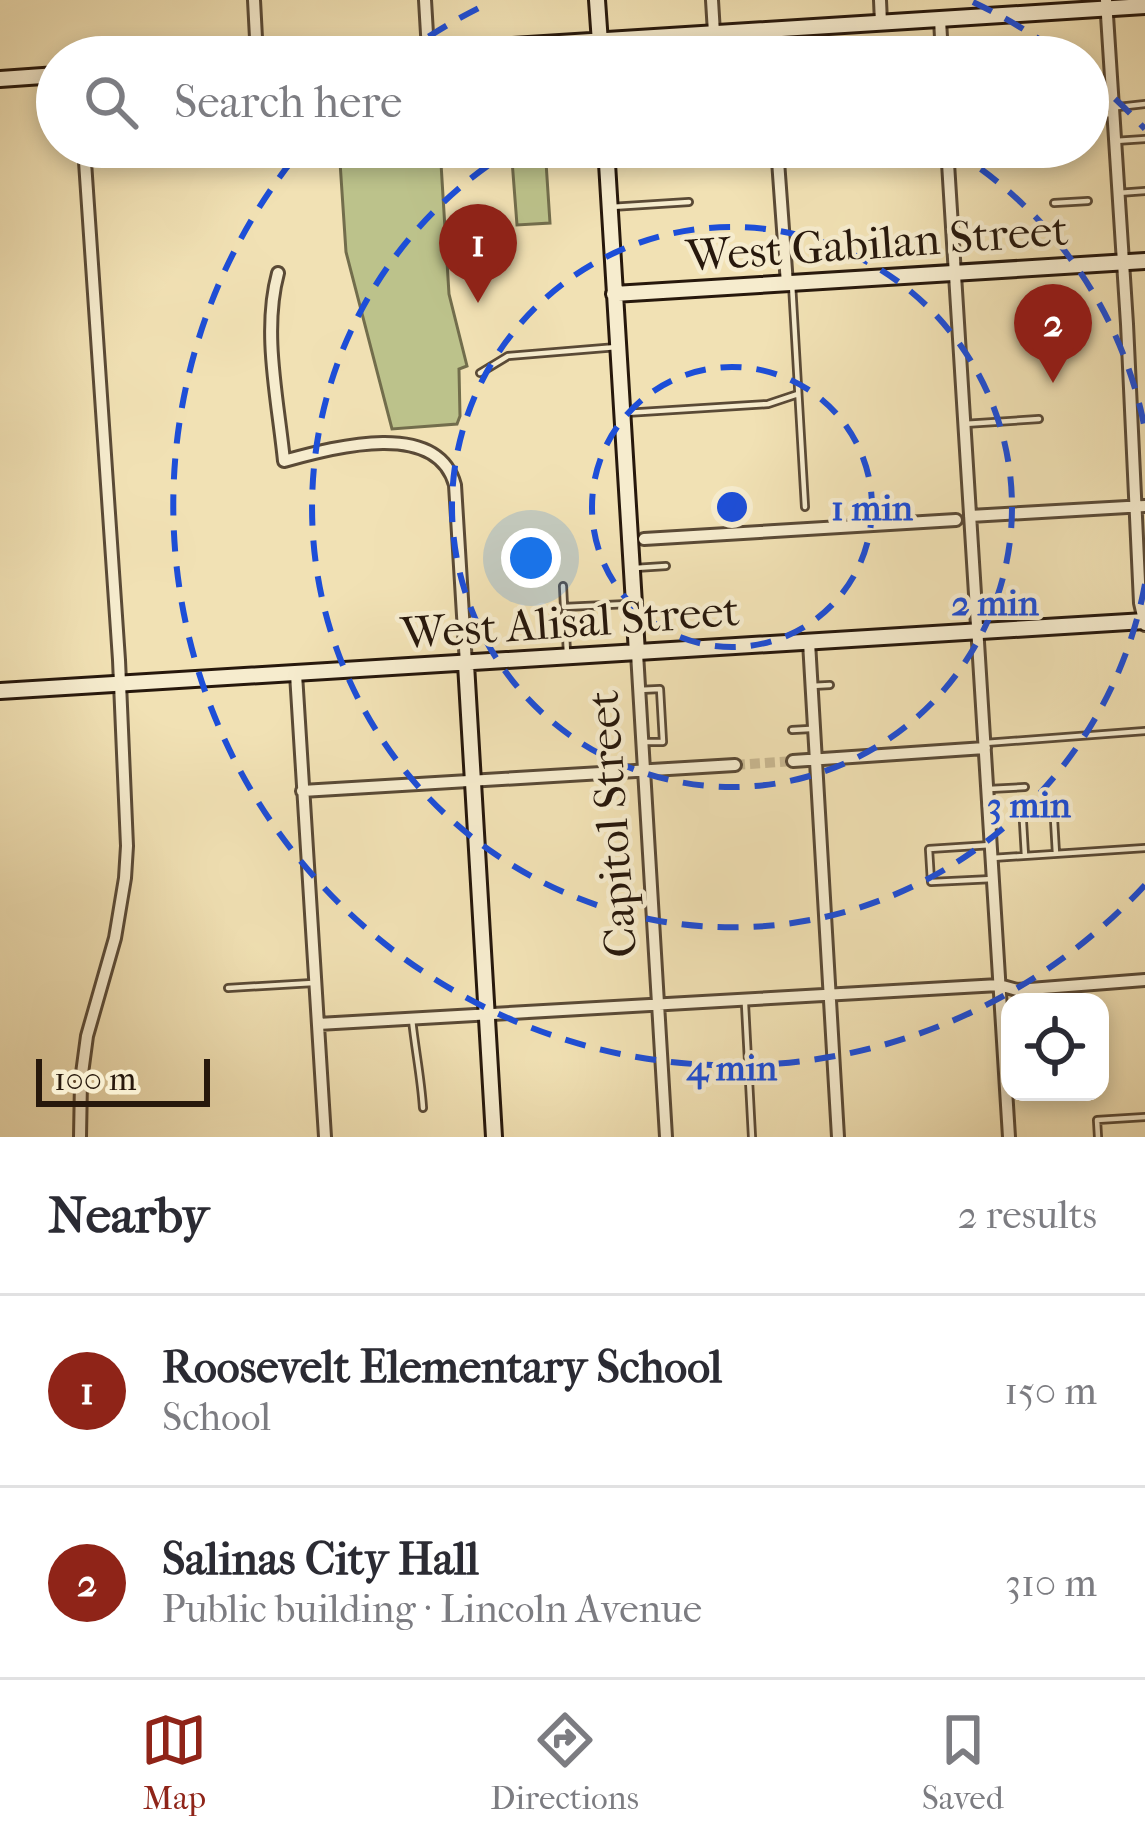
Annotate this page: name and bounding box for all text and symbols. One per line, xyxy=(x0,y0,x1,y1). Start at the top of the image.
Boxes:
search box xyxy=(36,36,1109,168)
icon: search xyxy=(78,69,144,135)
text: Search here xyxy=(174,76,402,129)
pin: 1 xyxy=(439,204,517,303)
street label: West Gabilan Street xyxy=(683,204,1070,283)
pin: 2 xyxy=(1014,284,1092,383)
centre of rings xyxy=(711,486,753,528)
text: 1 min xyxy=(831,487,914,529)
your location xyxy=(501,528,561,588)
text: 2 min xyxy=(951,582,1040,624)
street label: West Alisal Street xyxy=(398,584,741,661)
street label: Capitol Street xyxy=(577,689,648,959)
text: 3 min xyxy=(987,784,1072,826)
map controls xyxy=(1001,993,1109,1101)
button: locate xyxy=(1001,993,1109,1101)
text: 4 min xyxy=(686,1047,778,1090)
scale bar xyxy=(36,1053,210,1106)
text: 100 m xyxy=(54,1060,137,1099)
text: Nearby xyxy=(48,1185,209,1245)
text: 2 results xyxy=(958,1192,1097,1238)
text: Roosevelt Elementary School xyxy=(162,1341,722,1394)
text: 1 xyxy=(80,1368,94,1414)
text: 150 m xyxy=(1004,1368,1097,1414)
text: School xyxy=(162,1394,271,1440)
text: Salinas City Hall xyxy=(162,1533,479,1586)
text: 2 xyxy=(77,1560,97,1606)
text: 310 m xyxy=(1005,1560,1097,1606)
text: Public building · Lincoln Avenue xyxy=(162,1586,702,1632)
tab: Map xyxy=(141,1707,207,1818)
tab: Directions xyxy=(490,1707,639,1818)
tab: Saved xyxy=(922,1707,1004,1818)

